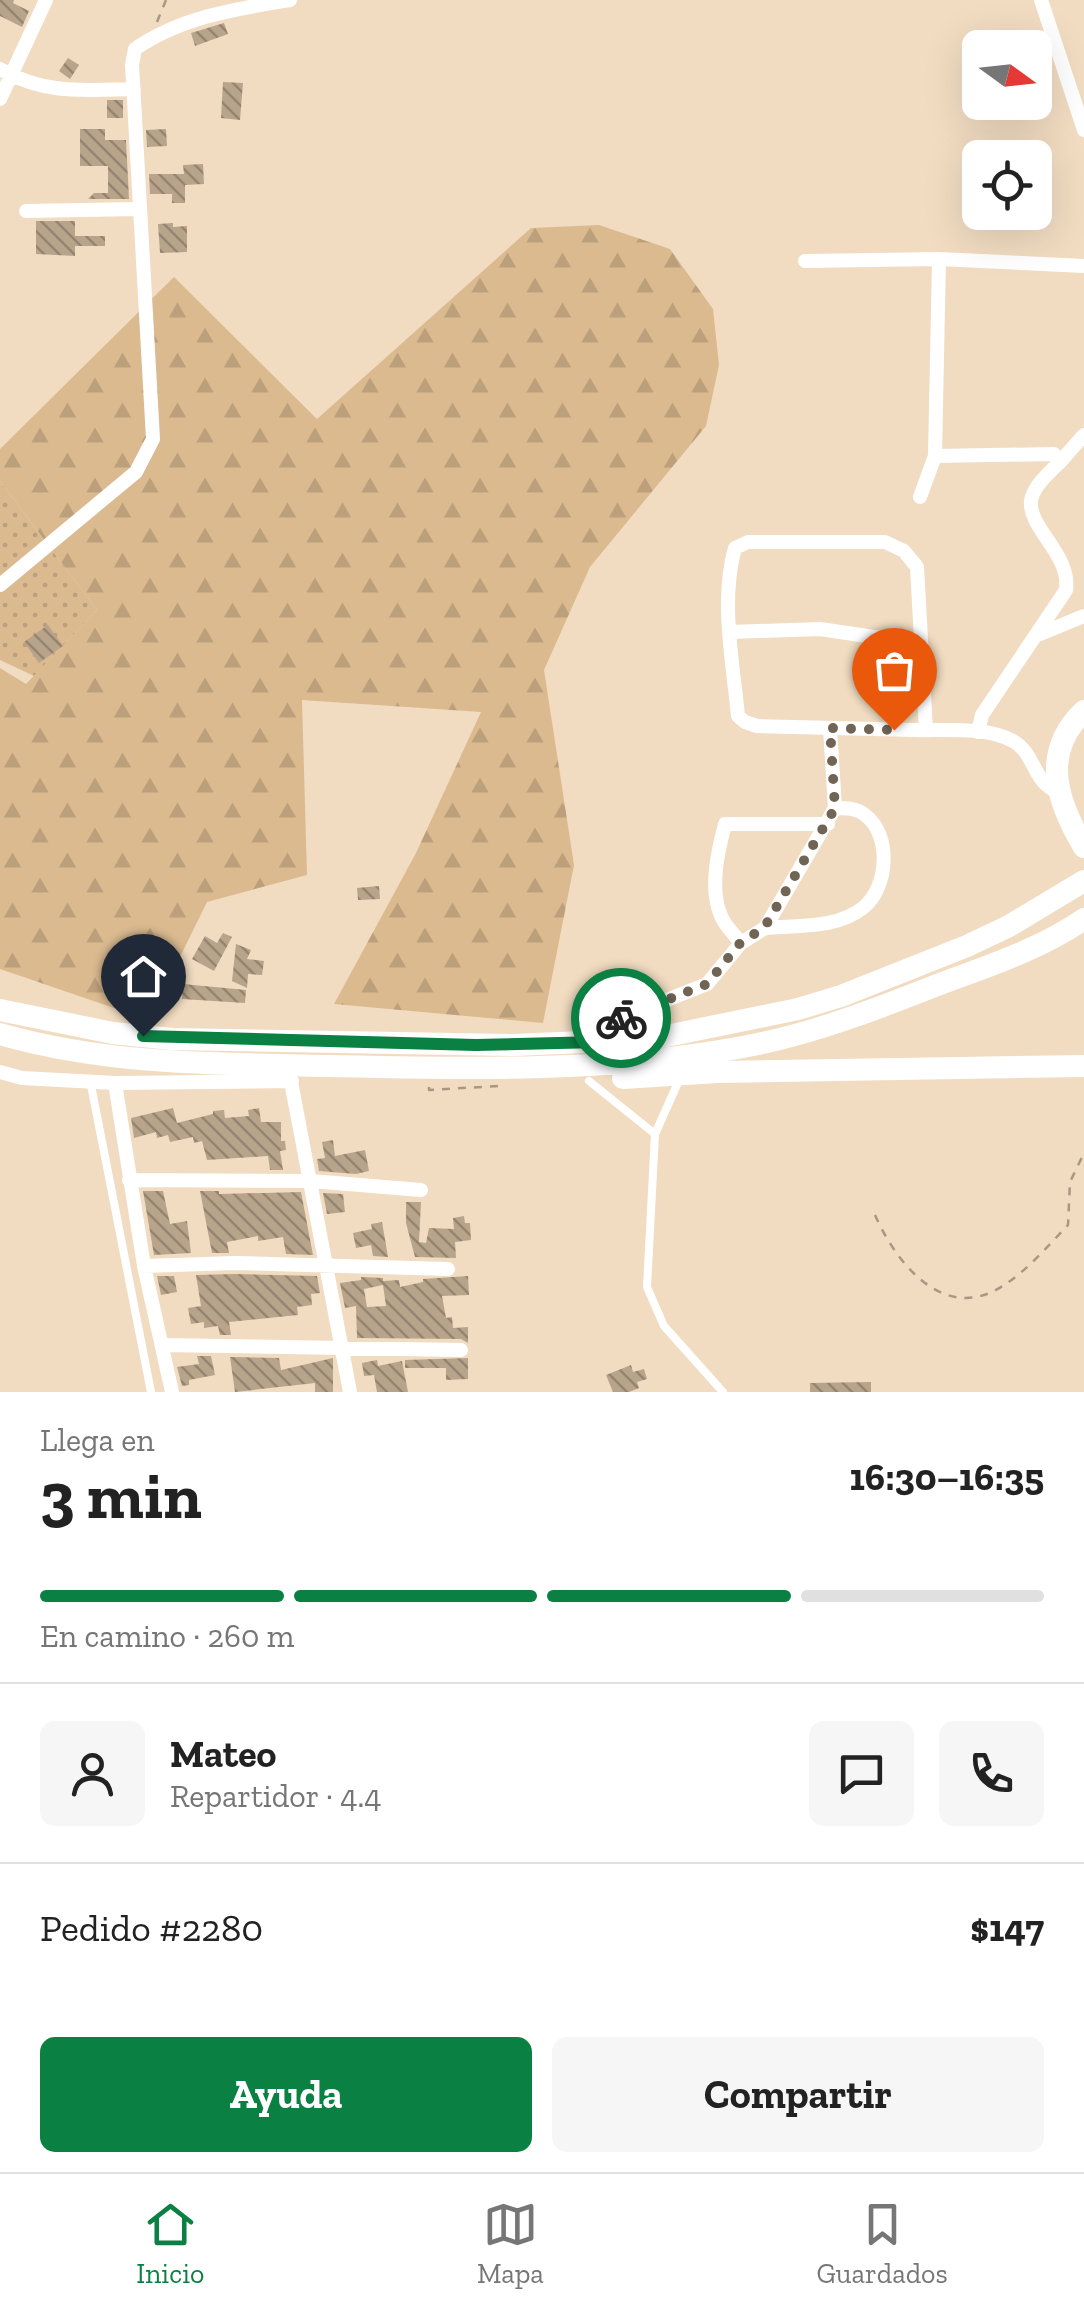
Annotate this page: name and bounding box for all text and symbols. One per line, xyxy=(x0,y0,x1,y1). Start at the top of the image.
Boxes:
north arrow xyxy=(962,30,1052,120)
map controls xyxy=(962,30,1052,230)
button: locate xyxy=(962,140,1052,230)
pin xyxy=(852,628,937,731)
icon: bag xyxy=(867,643,922,698)
pin xyxy=(101,934,186,1037)
icon: home xyxy=(116,949,171,1004)
courier xyxy=(571,968,671,1068)
icon: bike xyxy=(594,991,649,1046)
text: Llega en xyxy=(40,1421,155,1459)
text: 16:30–16:35 xyxy=(849,1454,1044,1500)
text: 3 min xyxy=(40,1457,202,1535)
text: En camino · 260 m xyxy=(40,1617,294,1655)
button: person xyxy=(40,1721,145,1826)
button: chat xyxy=(809,1721,914,1826)
button: phone xyxy=(939,1721,1044,1826)
text: Mateo xyxy=(170,1731,276,1777)
text: Repartidor · 4.4 xyxy=(170,1777,381,1815)
text: Pedido #2280 xyxy=(40,1905,263,1951)
text: $147 xyxy=(970,1905,1044,1951)
button: Ayuda xyxy=(40,2037,532,2152)
button: Compartir xyxy=(552,2037,1044,2152)
tab: Inicio xyxy=(136,2197,204,2290)
tab: Mapa xyxy=(477,2197,544,2290)
tab: Guardados xyxy=(816,2197,948,2290)

